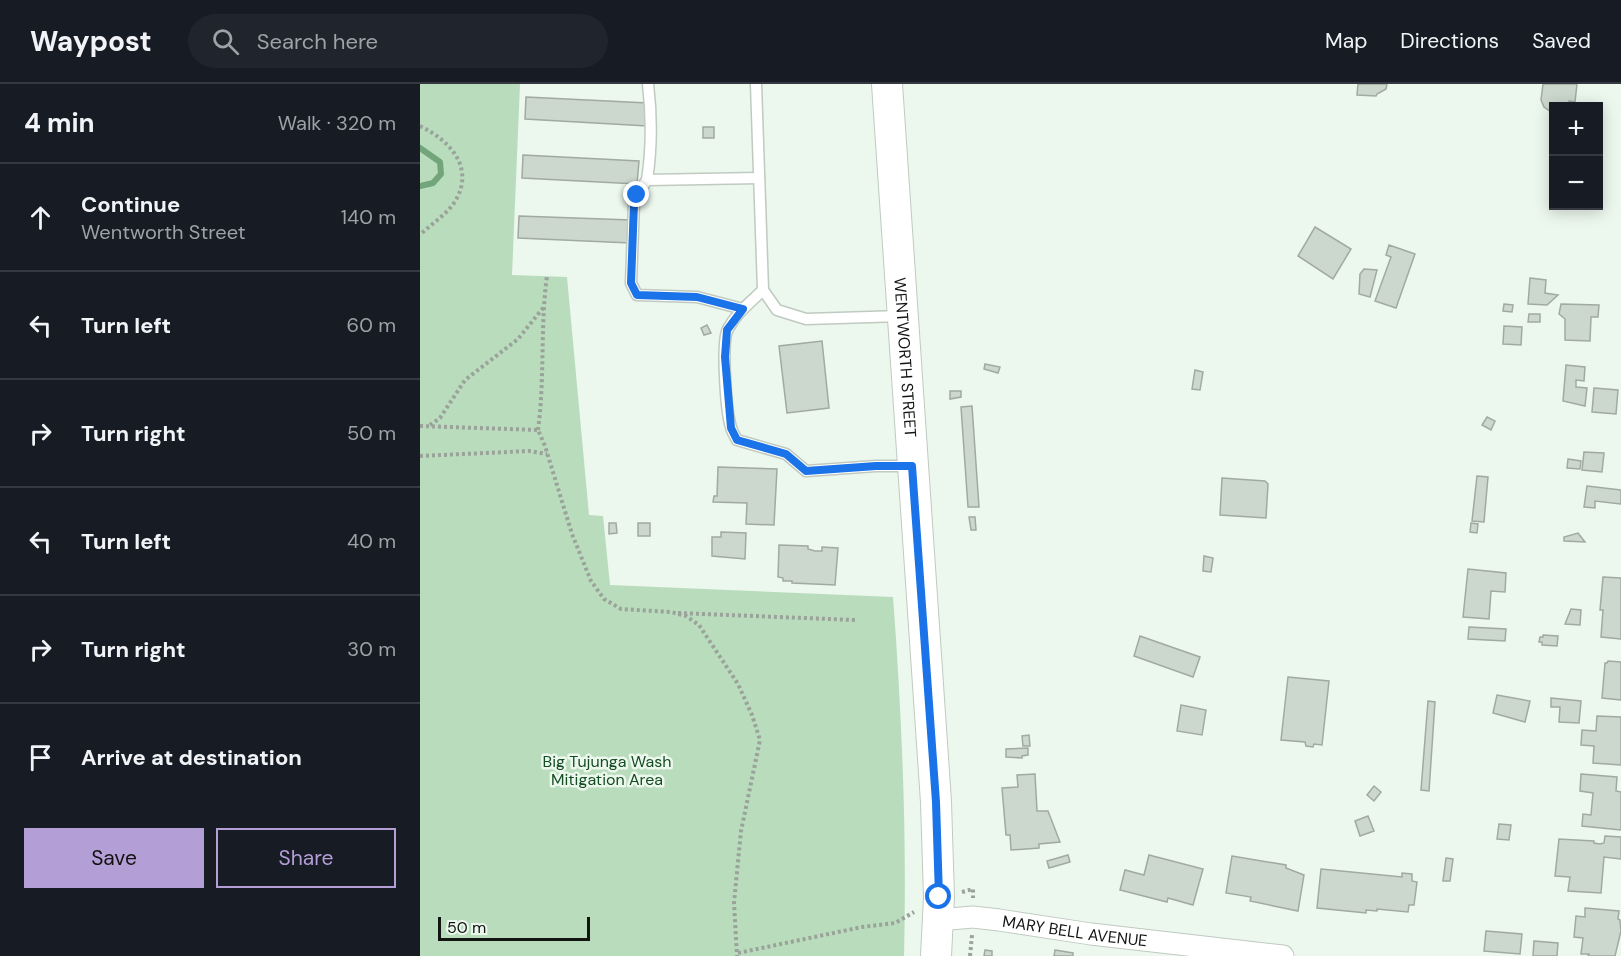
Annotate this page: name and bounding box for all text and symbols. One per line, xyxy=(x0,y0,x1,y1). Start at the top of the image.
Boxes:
search box xyxy=(188,14,608,68)
text: Waypost xyxy=(30,23,152,60)
icon: search xyxy=(209,25,242,58)
text: Search here xyxy=(257,27,378,56)
text: Map xyxy=(1325,27,1367,55)
text: Directions xyxy=(1400,27,1499,55)
text: Saved xyxy=(1532,27,1591,55)
map controls xyxy=(1549,102,1603,210)
button: + xyxy=(1549,102,1603,156)
text: 4 min xyxy=(24,106,95,140)
text: Walk · 320 m xyxy=(278,110,396,136)
button: − xyxy=(1549,156,1603,210)
route end xyxy=(623,181,649,207)
text: Continue xyxy=(81,190,180,219)
icon: ahead xyxy=(24,201,57,234)
text: 140 m xyxy=(341,204,396,230)
text: Wentworth Street xyxy=(81,219,246,245)
street label: WENTWORTH STREET xyxy=(890,277,922,438)
icon: left xyxy=(24,309,57,342)
text: Turn left xyxy=(81,311,171,340)
text: 60 m xyxy=(347,312,396,338)
icon: right xyxy=(24,417,57,450)
text: Turn right xyxy=(81,419,186,448)
text: 50 m xyxy=(347,420,396,446)
icon: left xyxy=(24,525,57,558)
text: Turn left xyxy=(81,527,171,556)
text: 40 m xyxy=(347,528,396,554)
icon: right xyxy=(24,633,57,666)
text: Turn right xyxy=(81,635,186,664)
text: 30 m xyxy=(347,636,396,662)
icon: arrive xyxy=(24,741,57,774)
text: Arrive at destination xyxy=(81,743,302,772)
park label: Big Tujunga Wash Mitigation Area xyxy=(543,751,671,790)
button: Save xyxy=(24,828,204,888)
button: Share xyxy=(216,828,396,888)
route start xyxy=(925,883,951,909)
street label: MARY BELL AVENUE xyxy=(1001,910,1148,951)
scale bar xyxy=(438,914,590,942)
text: 50 m xyxy=(447,917,486,938)

